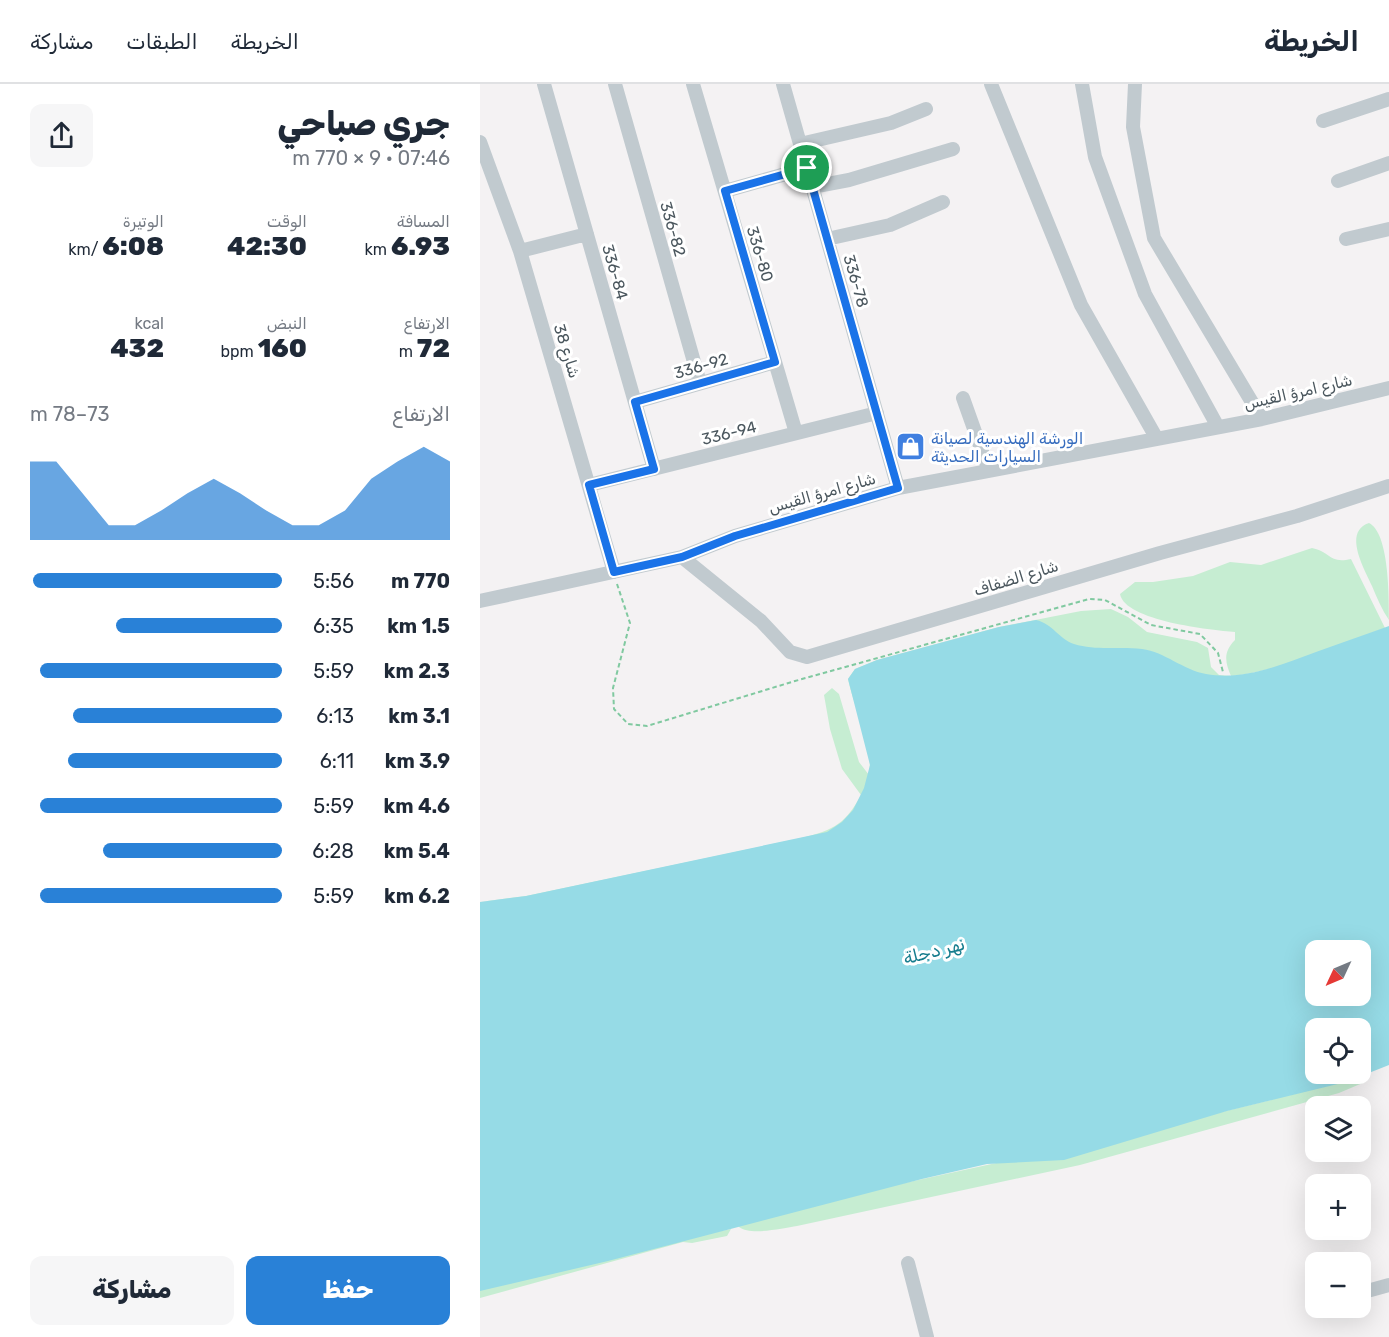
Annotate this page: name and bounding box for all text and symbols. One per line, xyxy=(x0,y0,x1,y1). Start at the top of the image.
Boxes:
text: الخريطة xyxy=(1264,25,1359,58)
text: مشاركة xyxy=(30,29,93,54)
text: الطبقات xyxy=(126,29,198,54)
text: الخريطة xyxy=(231,29,299,54)
button: share xyxy=(30,104,93,167)
text: جري صباحي xyxy=(277,104,450,143)
pin xyxy=(781,142,832,193)
text: 07:46 · 9 × 770 m xyxy=(292,146,450,170)
icon: arrive xyxy=(790,151,823,184)
street label: 336-82 xyxy=(656,199,690,259)
text: الوتيرة xyxy=(123,212,164,231)
text: الوقت xyxy=(267,212,307,231)
text: المسافة xyxy=(397,212,450,231)
street label: 336-80 xyxy=(743,224,777,284)
text: 6:08 xyxy=(102,231,164,262)
text: 42:30 xyxy=(227,231,307,262)
text: 6.93 xyxy=(391,231,450,262)
text: /km xyxy=(68,240,102,259)
text: km xyxy=(364,240,391,259)
street label: 336-84 xyxy=(598,242,632,302)
street label: 336-78 xyxy=(839,252,873,310)
text: kcal xyxy=(135,314,164,333)
text: النبض xyxy=(267,314,307,333)
text: الارتفاع xyxy=(404,314,450,333)
street label: شارع 38 xyxy=(548,322,584,381)
text: 432 xyxy=(110,333,164,364)
text: 160 xyxy=(258,333,307,364)
text: 72 xyxy=(417,333,450,364)
text: bpm xyxy=(220,342,258,361)
text: m xyxy=(399,342,417,361)
street label: 336-92 xyxy=(672,349,730,383)
street label: شارع امرؤ القيس xyxy=(1242,370,1355,416)
text: 73–78 m xyxy=(30,402,109,426)
text: الارتفاع xyxy=(392,402,450,426)
street label: 336-94 xyxy=(700,417,758,449)
place label: الورشة الهندسية لصيانة السيارات الحديثة xyxy=(931,429,1083,467)
shop icon: الورشة الهندسية لصيانة السيارات الحديثة xyxy=(894,431,926,463)
street label: شارع امرؤ القيس xyxy=(766,469,878,519)
street label: شارع الضفاف xyxy=(971,556,1061,602)
text: 5:56 xyxy=(313,569,354,593)
text: 770 m xyxy=(391,569,450,593)
text: 6:35 xyxy=(313,614,354,638)
text: 1.5 km xyxy=(387,614,450,638)
text: 5:59 xyxy=(313,659,354,683)
text: 2.3 km xyxy=(384,659,450,683)
text: 6:13 xyxy=(316,704,354,728)
text: 3.1 km xyxy=(388,704,450,728)
text: 6:11 xyxy=(320,749,354,773)
text: 3.9 km xyxy=(385,749,450,773)
text: 5:59 xyxy=(313,794,354,818)
text: 4.6 km xyxy=(384,794,450,818)
text: 6:28 xyxy=(312,839,354,863)
text: 5.4 km xyxy=(384,839,450,863)
text: 5:59 xyxy=(313,884,354,908)
text: 6.2 km xyxy=(384,884,450,908)
water label: نهر دجلة xyxy=(901,933,967,969)
north arrow xyxy=(1305,940,1371,1006)
map controls xyxy=(1305,940,1371,1318)
button: locate xyxy=(1305,1018,1371,1084)
button: layers xyxy=(1305,1096,1371,1162)
button: + xyxy=(1305,1174,1371,1240)
button: − xyxy=(1305,1252,1371,1318)
button: مشاركة xyxy=(30,1256,234,1325)
button: حفظ xyxy=(246,1256,450,1325)

